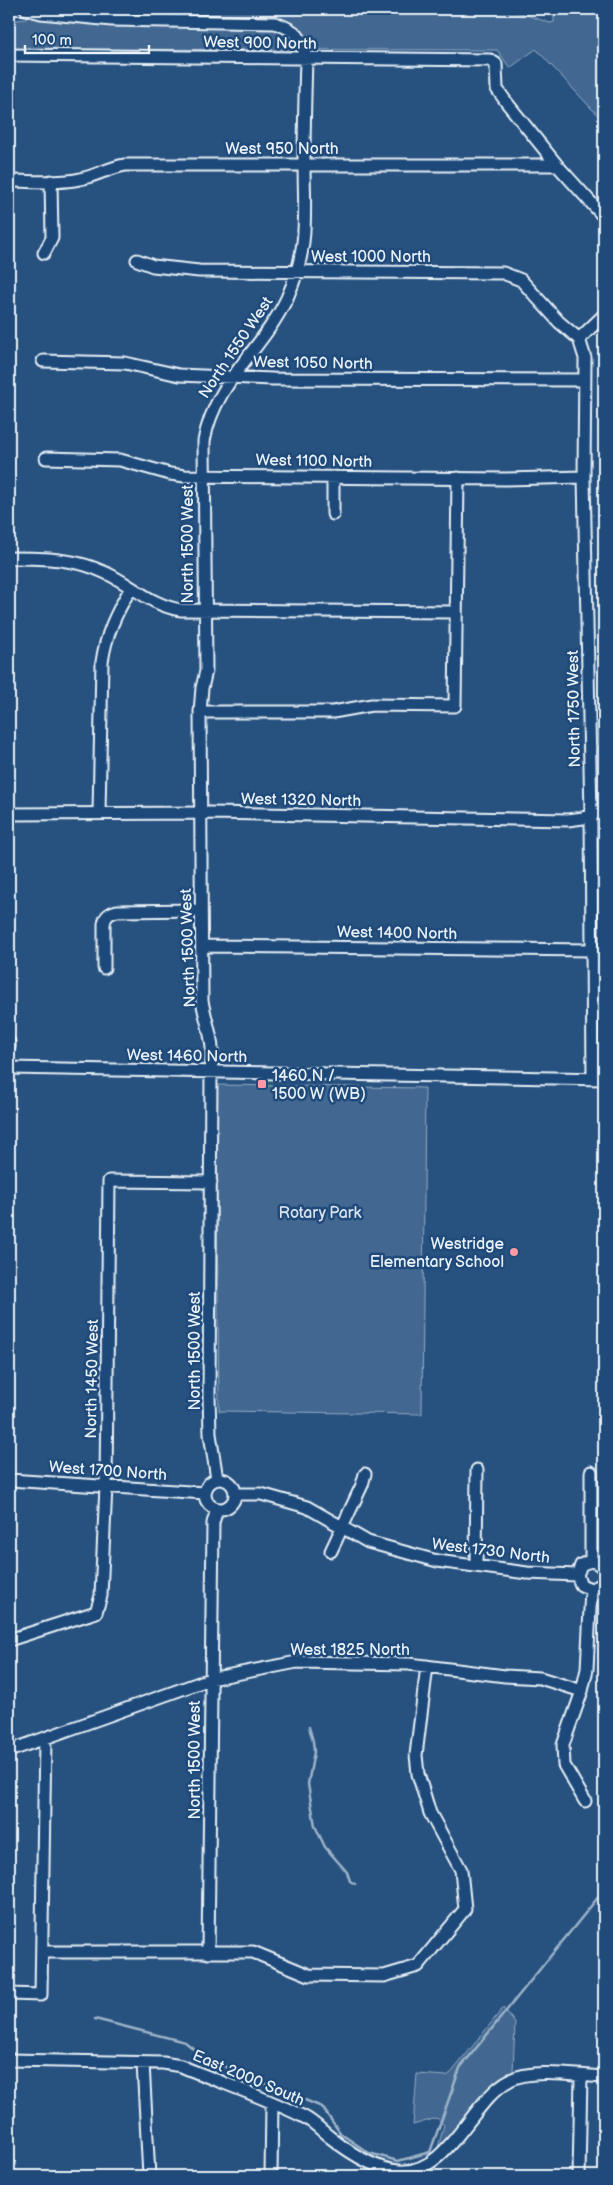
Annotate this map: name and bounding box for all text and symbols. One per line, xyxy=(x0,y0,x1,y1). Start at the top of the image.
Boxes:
scale bar xyxy=(25,22,149,54)
text: 100 m xyxy=(32,31,72,50)
street label: West 900 North xyxy=(203,33,317,54)
street label: West 950 North xyxy=(225,140,339,159)
street label: West 1000 North xyxy=(311,248,431,267)
street label: North 1550 West xyxy=(195,293,277,402)
street label: West 1050 North xyxy=(253,353,373,374)
street label: West 1100 North xyxy=(255,451,373,472)
street label: North 1500 West xyxy=(179,484,198,604)
street label: North 1750 West xyxy=(564,650,585,768)
street label: West 1320 North xyxy=(241,790,361,811)
street label: North 1500 West xyxy=(177,888,200,1008)
street label: West 1400 North xyxy=(337,923,457,944)
street label: West 1460 North xyxy=(127,1046,248,1067)
place label: 1460 N / 1500 W (WB) xyxy=(272,1067,366,1104)
marker: 1460 N / 1500 W (WB) xyxy=(256,1078,268,1090)
park label: Rotary Park xyxy=(279,1204,362,1223)
place label: Westridge Elementary School xyxy=(370,1235,504,1272)
marker: Westridge Elementary School xyxy=(508,1246,520,1258)
street label: North 1500 West xyxy=(186,1291,205,1411)
street label: North 1450 West xyxy=(82,1319,103,1439)
street label: West 1700 North xyxy=(48,1458,168,1485)
street label: West 1730 North xyxy=(431,1535,551,1568)
street label: West 1825 North xyxy=(290,1641,410,1660)
street label: North 1500 West xyxy=(186,1700,205,1820)
street label: East 2000 South xyxy=(190,2046,307,2111)

